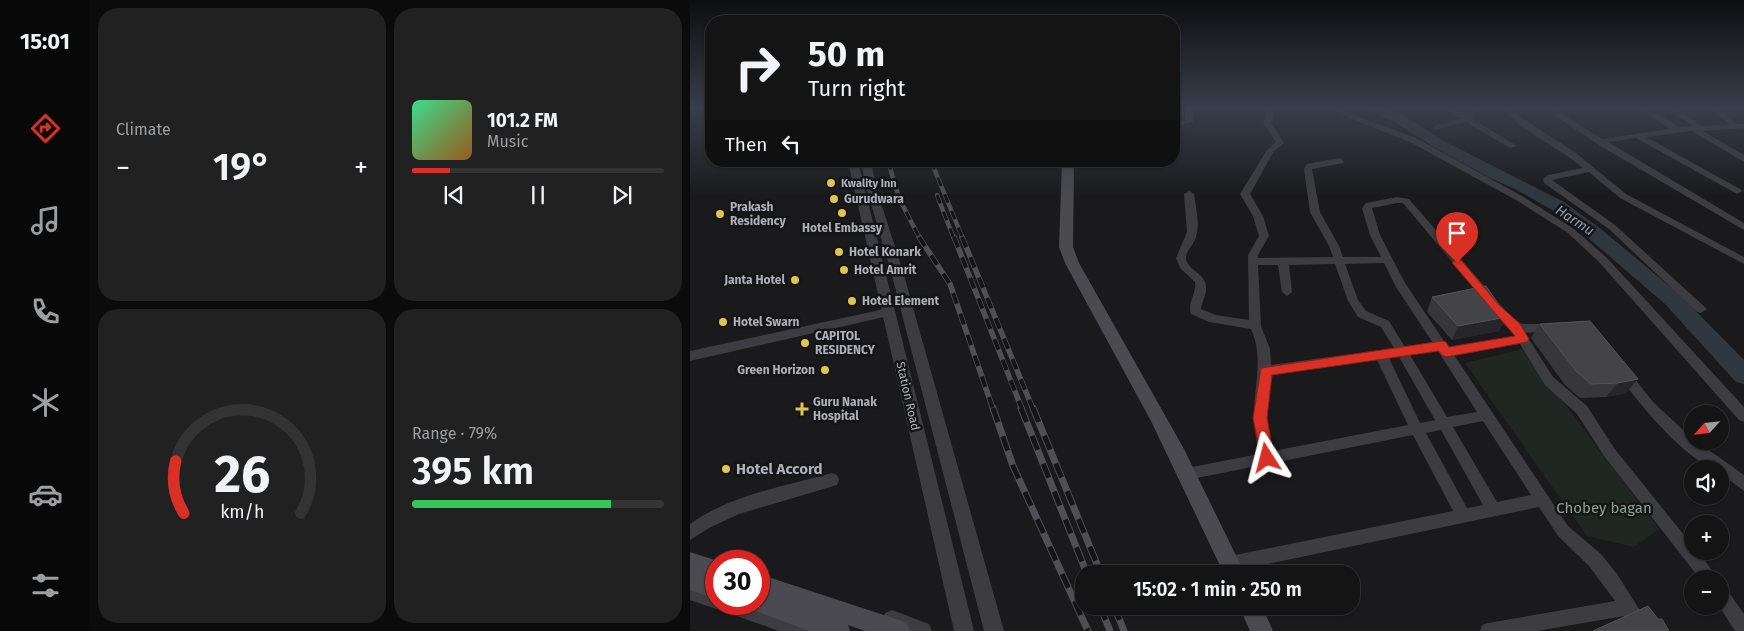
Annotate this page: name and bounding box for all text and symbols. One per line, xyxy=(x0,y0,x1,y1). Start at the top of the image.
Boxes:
text: 15:01 xyxy=(20,28,70,55)
text: 50 m xyxy=(808,33,885,75)
icon: right xyxy=(725,35,790,100)
text: Turn right xyxy=(808,75,905,102)
text: 101.2 FM xyxy=(487,109,558,132)
icon: directions xyxy=(28,111,63,146)
text: Climate xyxy=(116,120,171,139)
icon: left xyxy=(777,130,805,158)
text: Music xyxy=(487,132,528,151)
text: Then xyxy=(725,133,767,156)
text: 19° xyxy=(213,144,271,190)
text: − xyxy=(116,151,130,184)
text: + xyxy=(354,151,368,184)
marker: Kwality Inn xyxy=(825,177,837,189)
place label: Kwality Inn xyxy=(841,177,897,190)
icon: previous xyxy=(440,181,468,209)
icon: pause xyxy=(524,181,552,209)
icon: next xyxy=(608,181,636,209)
place label: Gurudwara xyxy=(844,192,904,206)
marker: Gurudwara xyxy=(828,193,840,205)
place label: Prakash Residency xyxy=(730,200,787,228)
water label: Harmu xyxy=(1552,202,1597,239)
icon: music xyxy=(28,203,63,238)
marker: Hotel Embassy xyxy=(836,207,848,219)
marker: Prakash Residency xyxy=(714,208,726,220)
pin xyxy=(1436,212,1478,263)
icon: arrive xyxy=(1443,219,1471,247)
place label: Hotel Embassy xyxy=(802,221,883,235)
place label: Hotel Konark xyxy=(849,245,921,259)
marker: Hotel Konark xyxy=(833,246,845,258)
place label: Hotel Amrit xyxy=(854,263,917,277)
marker: Hotel Amrit xyxy=(838,264,850,276)
place label: Janta Hotel xyxy=(723,273,785,287)
marker: Janta Hotel xyxy=(789,274,801,286)
icon: phone xyxy=(28,294,63,329)
place label: Hotel Element xyxy=(862,294,939,308)
marker: Hotel Element xyxy=(846,295,858,307)
place label: Hotel Swarn xyxy=(733,315,800,329)
marker: Hotel Swarn xyxy=(717,316,729,328)
place label: CAPITOL RESIDENCY xyxy=(815,329,876,357)
marker: CAPITOL RESIDENCY xyxy=(799,337,811,349)
street label: Station Road xyxy=(893,360,923,432)
place label: Green Horizon xyxy=(737,363,815,377)
marker: Green Horizon xyxy=(819,364,831,376)
icon: climate xyxy=(28,385,63,420)
place label: Guru Nanak Hospital xyxy=(813,395,877,423)
marker: Guru Nanak Hospital xyxy=(795,402,809,416)
north arrow xyxy=(1684,405,1729,450)
map controls xyxy=(1684,405,1729,615)
text: Range · 79% xyxy=(412,424,497,443)
position arrow xyxy=(1240,431,1292,483)
text: 26 xyxy=(214,443,270,506)
text: 395 km xyxy=(412,448,534,494)
place label: Hotel Accord xyxy=(736,460,823,478)
button: sound xyxy=(1684,460,1729,505)
marker: Hotel Accord xyxy=(720,463,732,475)
icon: car xyxy=(28,477,63,512)
park label: Chobey bagan xyxy=(1556,499,1652,517)
text: km/h xyxy=(220,501,264,523)
button: + xyxy=(1684,515,1729,560)
speed limit sign: 30 xyxy=(705,550,770,615)
icon: filters xyxy=(28,568,63,603)
button: − xyxy=(1684,570,1729,615)
text: 15:02 · 1 min · 250 m xyxy=(1133,578,1302,601)

